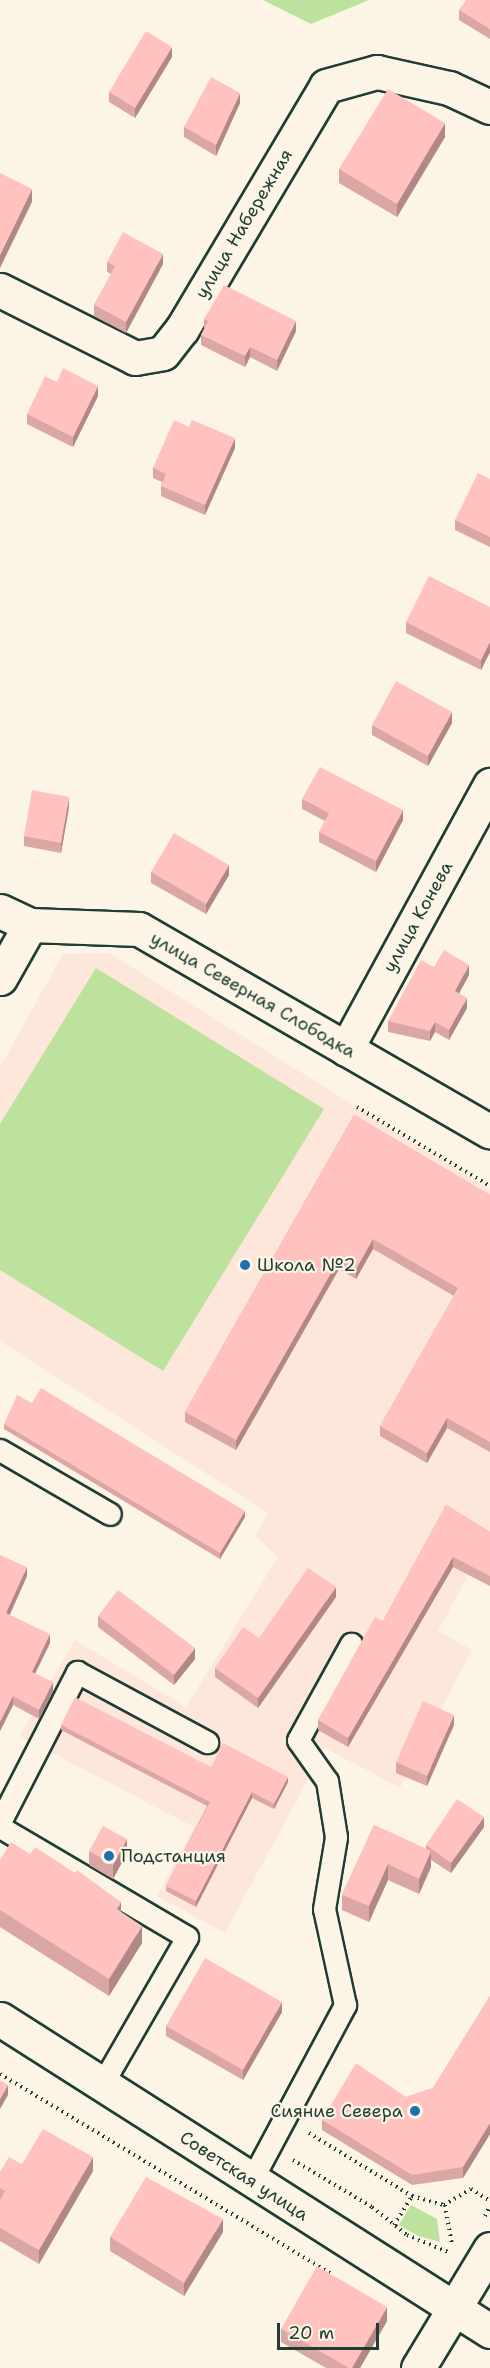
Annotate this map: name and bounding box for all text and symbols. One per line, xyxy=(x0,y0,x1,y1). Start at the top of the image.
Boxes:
street label: улица Набережная xyxy=(191,145,297,303)
street label: улица Конева xyxy=(379,858,457,976)
street label: улица Северная Слободка xyxy=(147,927,359,1063)
place label: Школа №2 xyxy=(257,1254,356,1276)
marker: Школа №2 xyxy=(238,1258,252,1272)
place label: Подстанция xyxy=(121,1845,226,1867)
marker: Подстанция xyxy=(102,1849,116,1863)
place label: Сияние Севера xyxy=(271,2100,403,2122)
marker: Сияние Севера xyxy=(408,2104,422,2118)
street label: Советская улица xyxy=(176,2126,312,2226)
scale bar xyxy=(280,2311,382,2349)
text: 20 m xyxy=(288,2321,334,2345)

